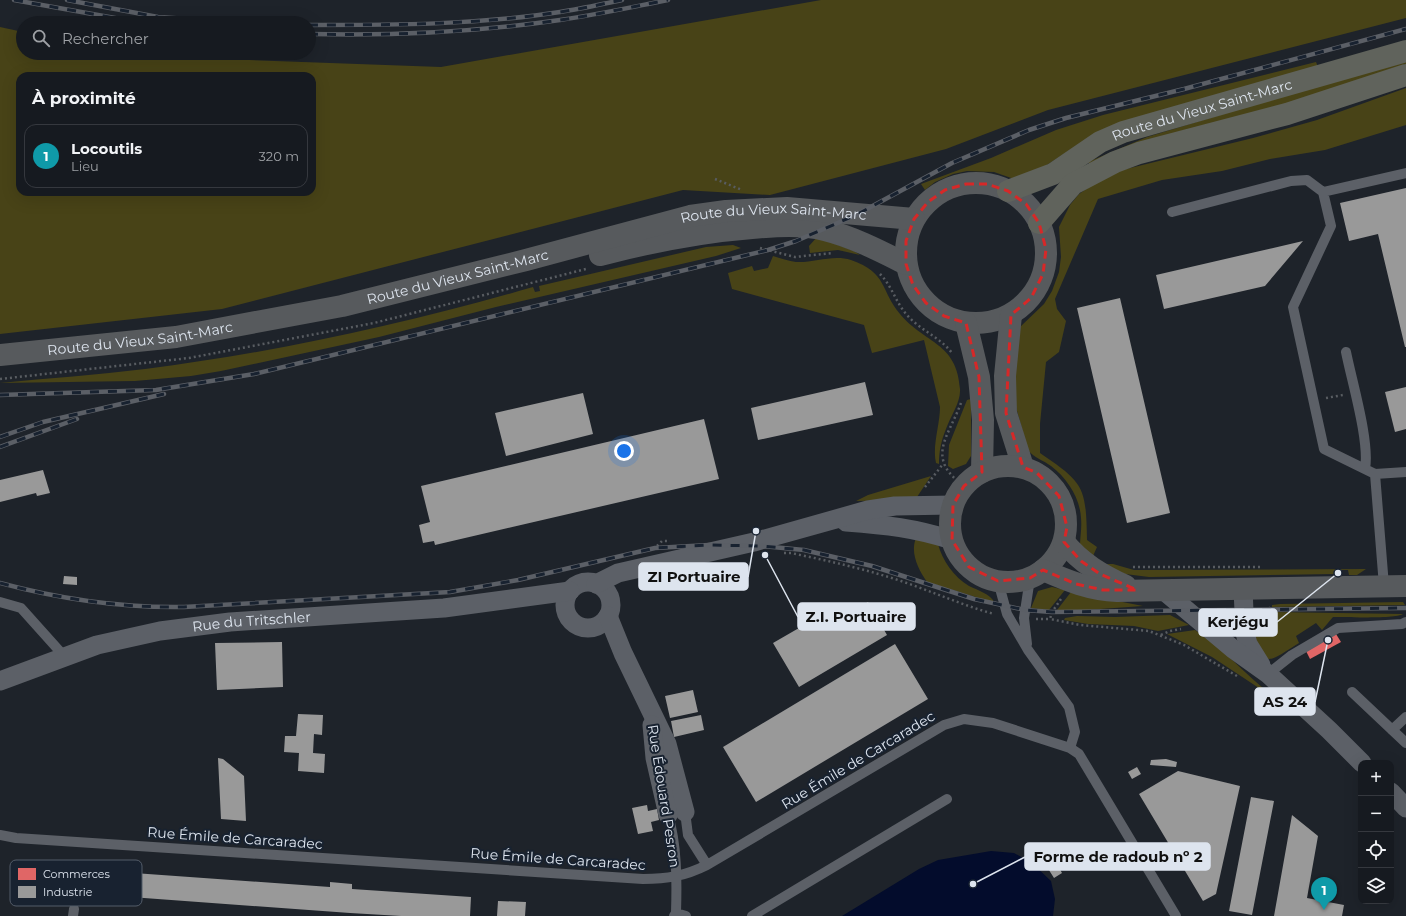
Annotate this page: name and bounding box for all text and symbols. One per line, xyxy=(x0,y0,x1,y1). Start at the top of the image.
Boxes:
search box xyxy=(16,16,316,60)
icon: search xyxy=(30,27,52,49)
text: Rechercher xyxy=(62,29,149,48)
street label: Route du Vieux Saint-Marc xyxy=(1109,75,1294,145)
text: À proximité xyxy=(32,88,136,108)
text: Locoutils xyxy=(71,139,142,158)
text: 1 xyxy=(43,148,49,164)
text: 320 m xyxy=(259,148,299,164)
text: Lieu xyxy=(71,158,99,174)
street label: Route du Vieux Saint-Marc xyxy=(678,199,867,227)
street label: Route du Vieux Saint-Marc xyxy=(365,245,551,308)
street label: Route du Vieux Saint-Marc xyxy=(46,318,234,359)
your location xyxy=(614,441,634,461)
callout: ZI Portuaire xyxy=(639,563,748,590)
text: ZI Portuaire xyxy=(648,567,740,586)
callout: Z.I. Portuaire xyxy=(798,603,915,630)
text: Z.I. Portuaire xyxy=(805,607,907,626)
street label: Rue du Tritschler xyxy=(191,608,312,636)
callout: Kerjégu xyxy=(1199,609,1277,636)
text: Kerjégu xyxy=(1207,612,1269,631)
callout: AS 24 xyxy=(1255,688,1315,715)
text: AS 24 xyxy=(1262,692,1308,711)
street label: Rue Émile de Carcaradec xyxy=(778,707,938,813)
street label: Rue Édouard Pesron xyxy=(644,723,684,869)
map controls xyxy=(1358,760,1394,904)
button: + xyxy=(1358,760,1394,796)
button: − xyxy=(1358,796,1394,832)
street label: Rue Émile de Carcaradec xyxy=(147,823,323,853)
button: locate xyxy=(1358,832,1394,868)
callout: Forme de radoub nº 2 xyxy=(1025,843,1210,870)
street label: Rue Émile de Carcaradec xyxy=(470,844,646,874)
text: Forme de radoub nº 2 xyxy=(1033,847,1203,866)
legend xyxy=(10,860,142,906)
text: Commerces xyxy=(43,867,110,881)
button: layers xyxy=(1358,868,1394,904)
pin: 1 xyxy=(1311,877,1337,910)
text: Industrie xyxy=(43,885,93,899)

